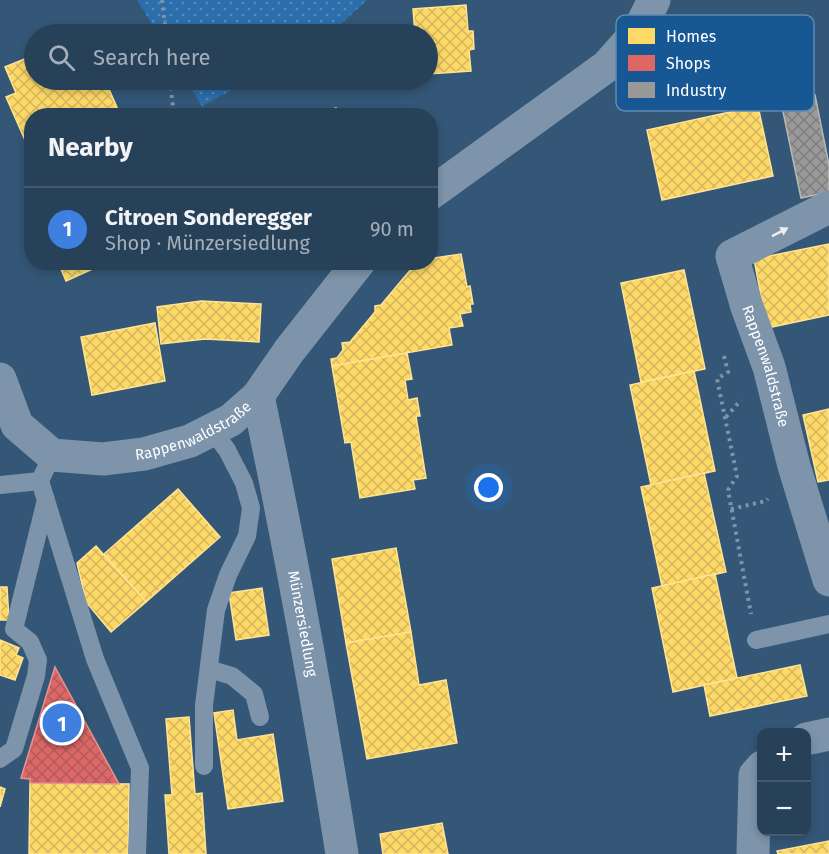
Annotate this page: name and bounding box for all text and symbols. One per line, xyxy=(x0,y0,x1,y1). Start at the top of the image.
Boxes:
legend xyxy=(616,15,814,111)
search box xyxy=(24,24,438,90)
text: Homes xyxy=(666,27,716,46)
icon: search xyxy=(45,41,78,74)
text: Search here xyxy=(93,44,211,71)
text: Shops xyxy=(666,54,710,73)
text: Industry xyxy=(666,81,726,100)
text: Nearby xyxy=(48,132,133,163)
text: Citroen Sonderegger xyxy=(105,204,312,231)
text: 1 xyxy=(63,217,72,241)
text: 90 m xyxy=(370,217,414,241)
one-way arrow xyxy=(772,227,789,236)
text: Shop · Münzersiedlung xyxy=(105,231,310,255)
street label: Rappenwaldstraße xyxy=(738,303,793,429)
street label: Rappenwaldstraße xyxy=(134,397,255,464)
your location xyxy=(474,473,503,502)
street label: Münzersiedlung xyxy=(284,569,321,678)
pin: 1 xyxy=(42,700,82,746)
map controls xyxy=(757,728,811,836)
button: + xyxy=(757,728,811,782)
button: − xyxy=(757,782,811,836)

